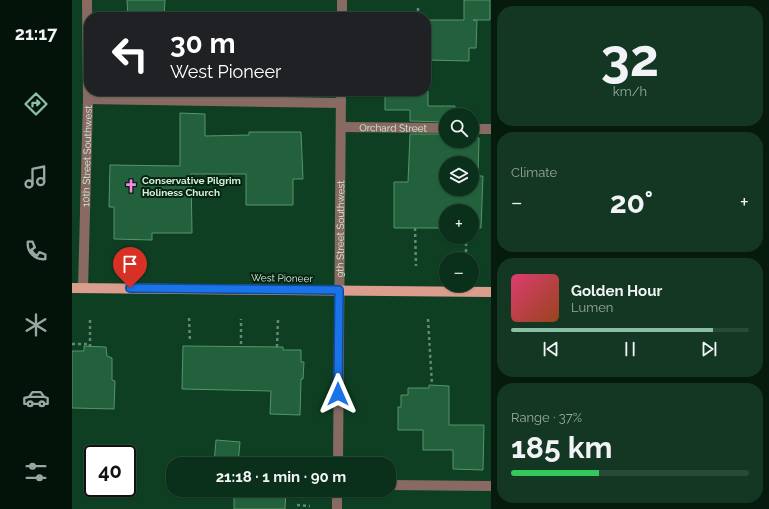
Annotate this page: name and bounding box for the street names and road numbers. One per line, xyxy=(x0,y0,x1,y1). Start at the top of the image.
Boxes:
street label: 10th Street Southwest xyxy=(80,104,93,207)
street label: Orchard Street xyxy=(359,122,427,133)
street label: 9th Street Southwest xyxy=(334,180,346,278)
street label: West Pioneer xyxy=(251,272,313,284)

